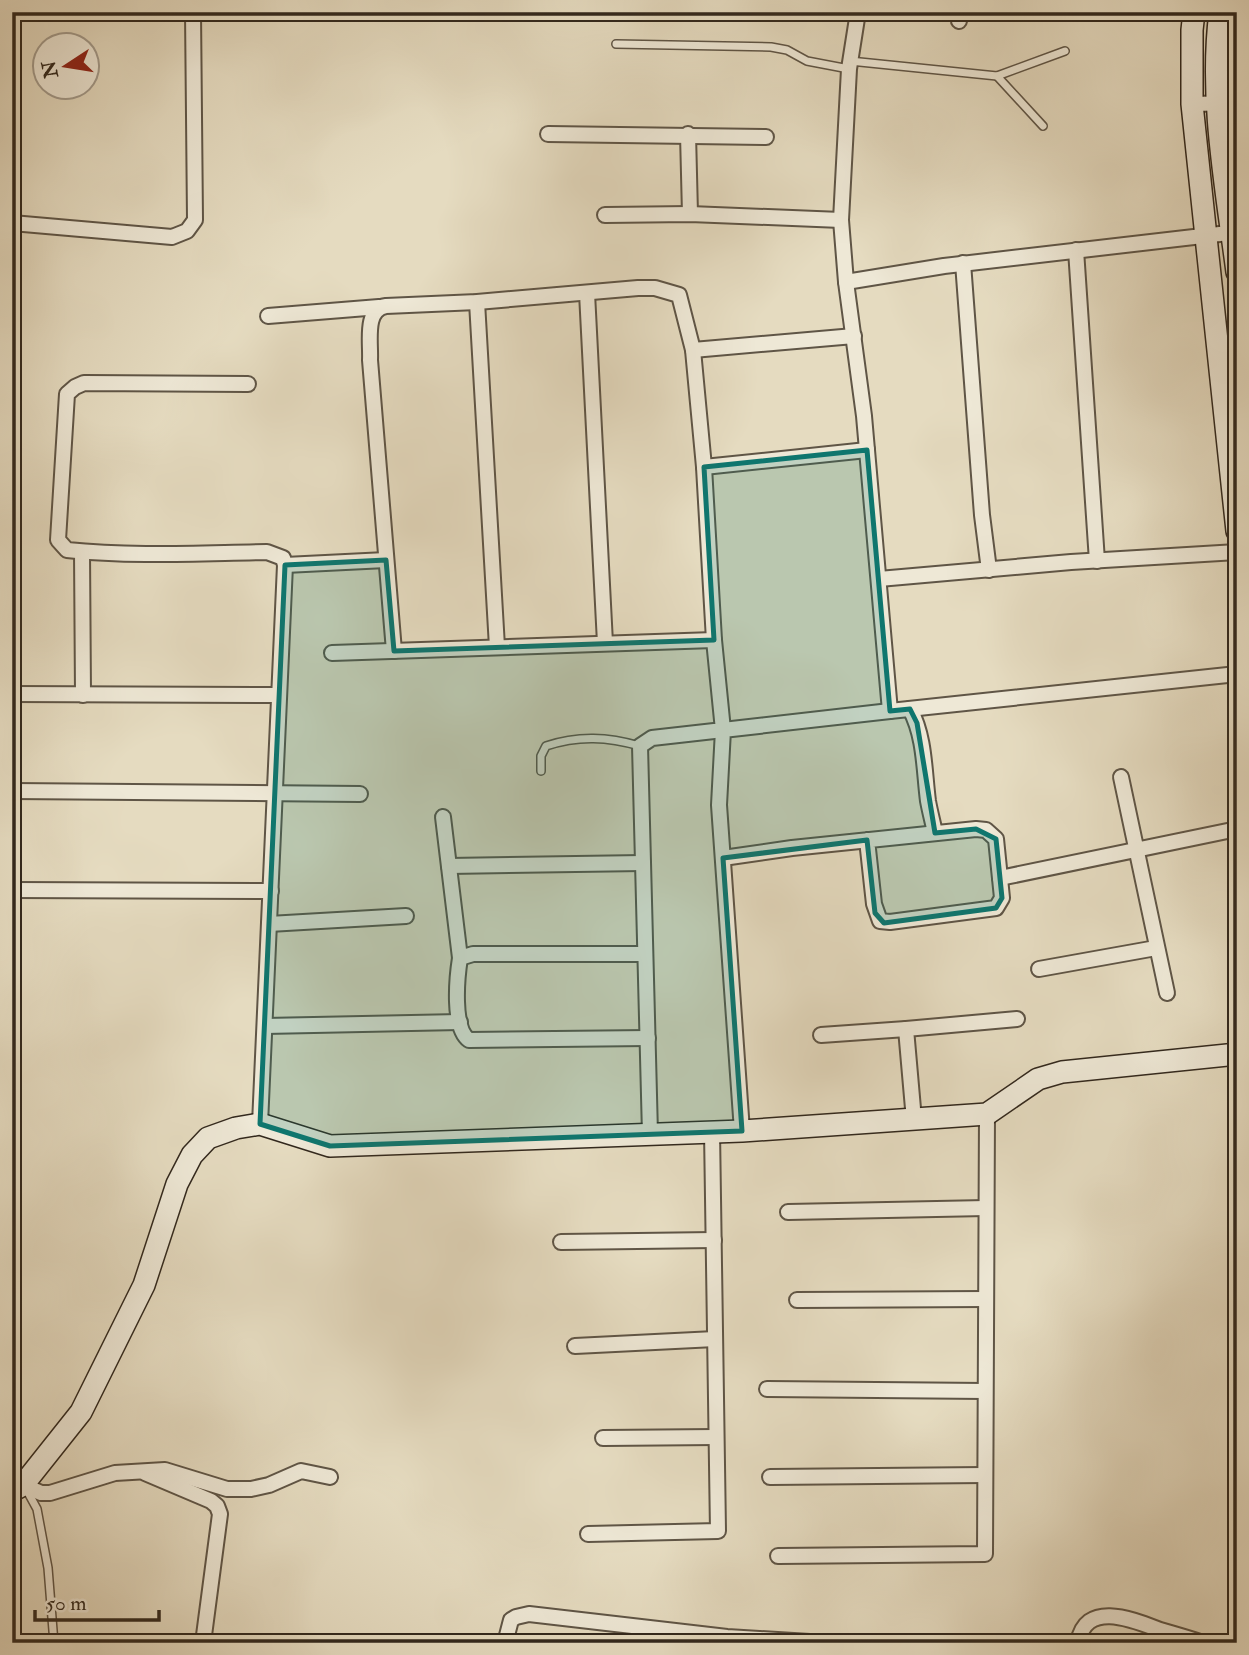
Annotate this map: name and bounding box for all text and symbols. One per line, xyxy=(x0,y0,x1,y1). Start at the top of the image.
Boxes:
north arrow xyxy=(32,32,102,102)
text: N xyxy=(37,58,64,81)
scale bar xyxy=(35,1578,159,1622)
text: 50 m xyxy=(46,1590,87,1617)

